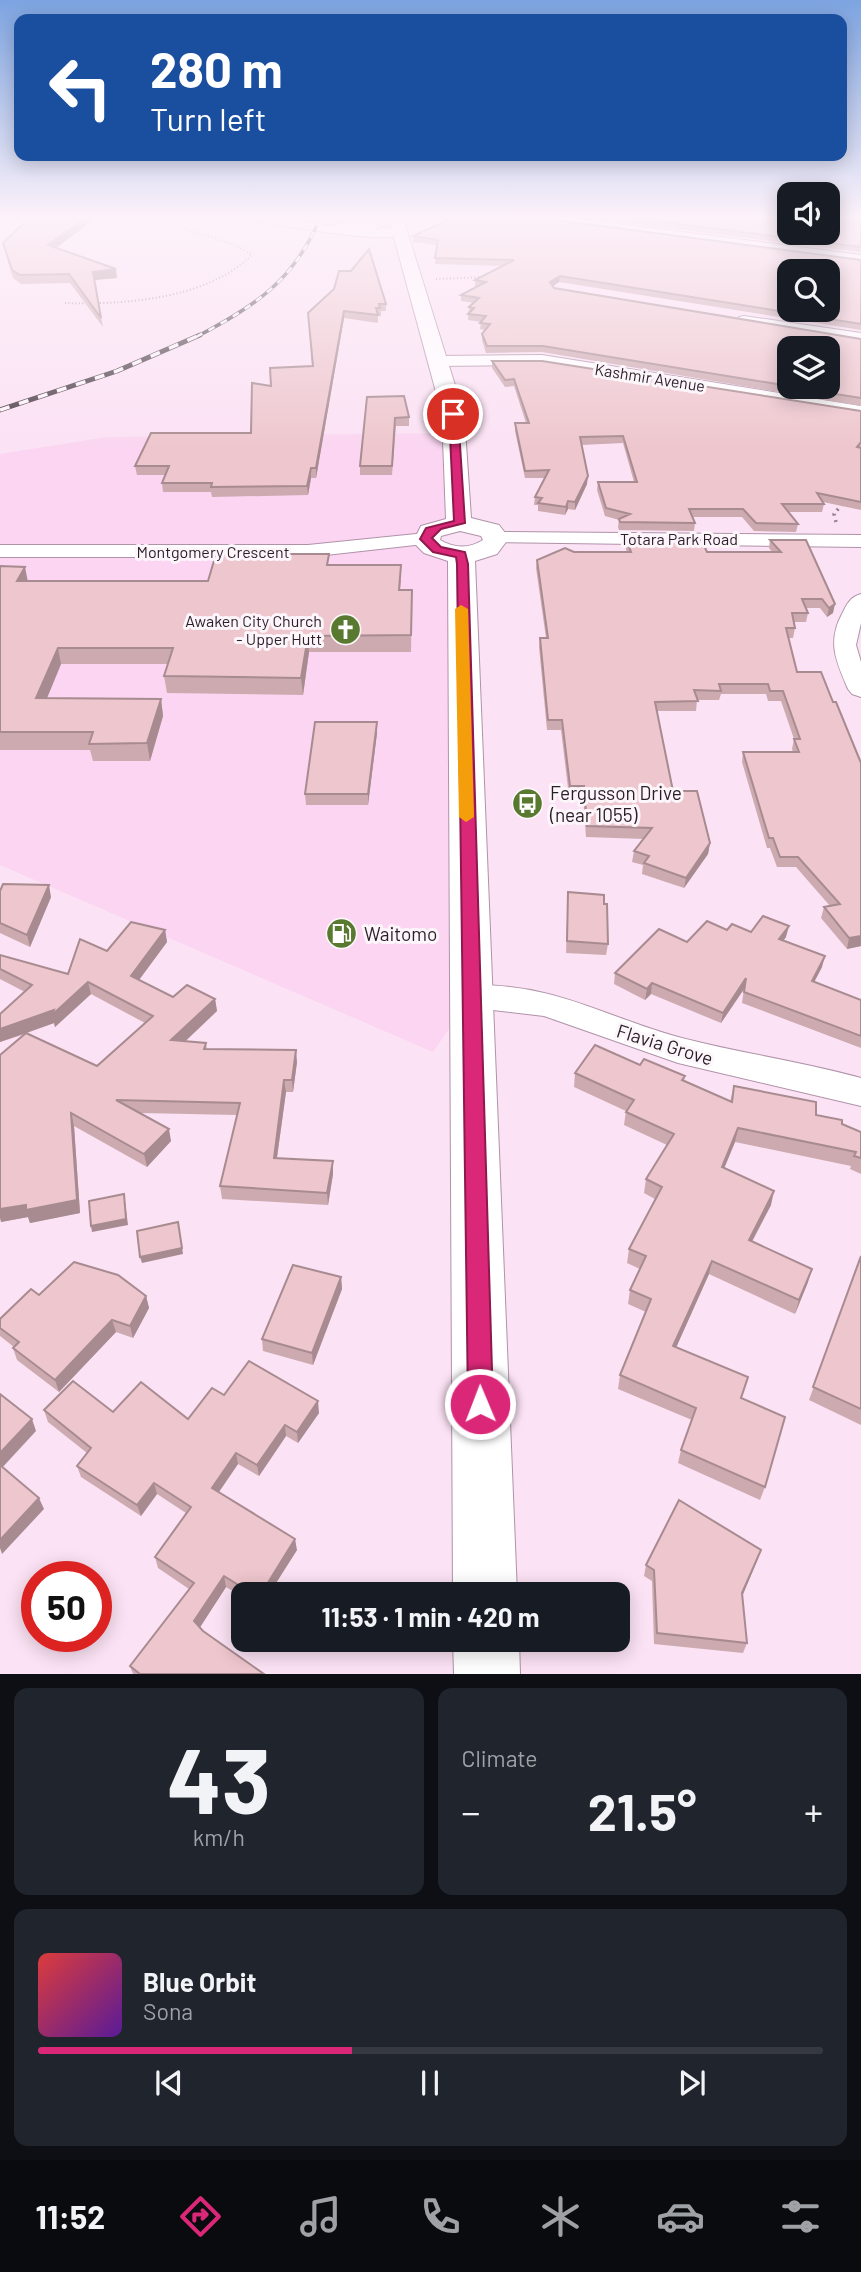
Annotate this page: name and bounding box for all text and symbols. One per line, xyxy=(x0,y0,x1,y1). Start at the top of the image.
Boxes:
text: 280 m xyxy=(150,39,283,98)
icon: left xyxy=(35,42,126,133)
text: Turn left xyxy=(150,99,267,137)
map controls xyxy=(777,182,840,399)
button: sound xyxy=(777,182,840,245)
button: search xyxy=(777,259,840,322)
button: layers xyxy=(777,336,840,399)
street label: Kashmir Avenue xyxy=(593,359,707,395)
pin xyxy=(423,384,483,444)
icon: arrive xyxy=(434,395,472,433)
street label: Totara Park Road xyxy=(620,529,738,548)
street label: Montgomery Crescent xyxy=(136,542,290,561)
place label: Awaken City Church - Upper Hutt xyxy=(185,611,322,648)
church icon: Awaken City Church - Upper Hutt xyxy=(328,612,362,646)
place label: Fergusson Drive (near 1055) xyxy=(549,781,682,826)
bus stop icon: Fergusson Drive (near 1055) xyxy=(510,786,544,820)
fuel station icon: Waitomo xyxy=(324,916,358,950)
place label: Waitomo xyxy=(364,922,437,945)
street label: Flavia Grove xyxy=(614,1018,716,1070)
position arrow xyxy=(443,1367,517,1441)
speed limit sign: 50 xyxy=(21,1561,112,1652)
text: 11:53 · 1 min · 420 m xyxy=(321,1601,540,1632)
text: 43 xyxy=(167,1723,271,1832)
text: Climate xyxy=(462,1744,538,1772)
text: 21.5° xyxy=(588,1779,697,1841)
text: − xyxy=(462,1788,481,1834)
text: + xyxy=(804,1788,823,1834)
text: km/h xyxy=(193,1823,245,1851)
text: Blue Orbit xyxy=(143,1966,256,1997)
text: Sona xyxy=(143,1997,193,2025)
icon: previous xyxy=(150,2064,188,2102)
icon: pause xyxy=(411,2064,449,2102)
icon: next xyxy=(673,2064,711,2102)
icon: directions xyxy=(176,2192,225,2241)
icon: music xyxy=(296,2192,345,2241)
icon: phone xyxy=(416,2192,465,2241)
icon: climate xyxy=(536,2192,585,2241)
icon: car xyxy=(656,2192,705,2241)
icon: filters xyxy=(776,2192,825,2241)
text: 11:52 xyxy=(36,2197,105,2235)

